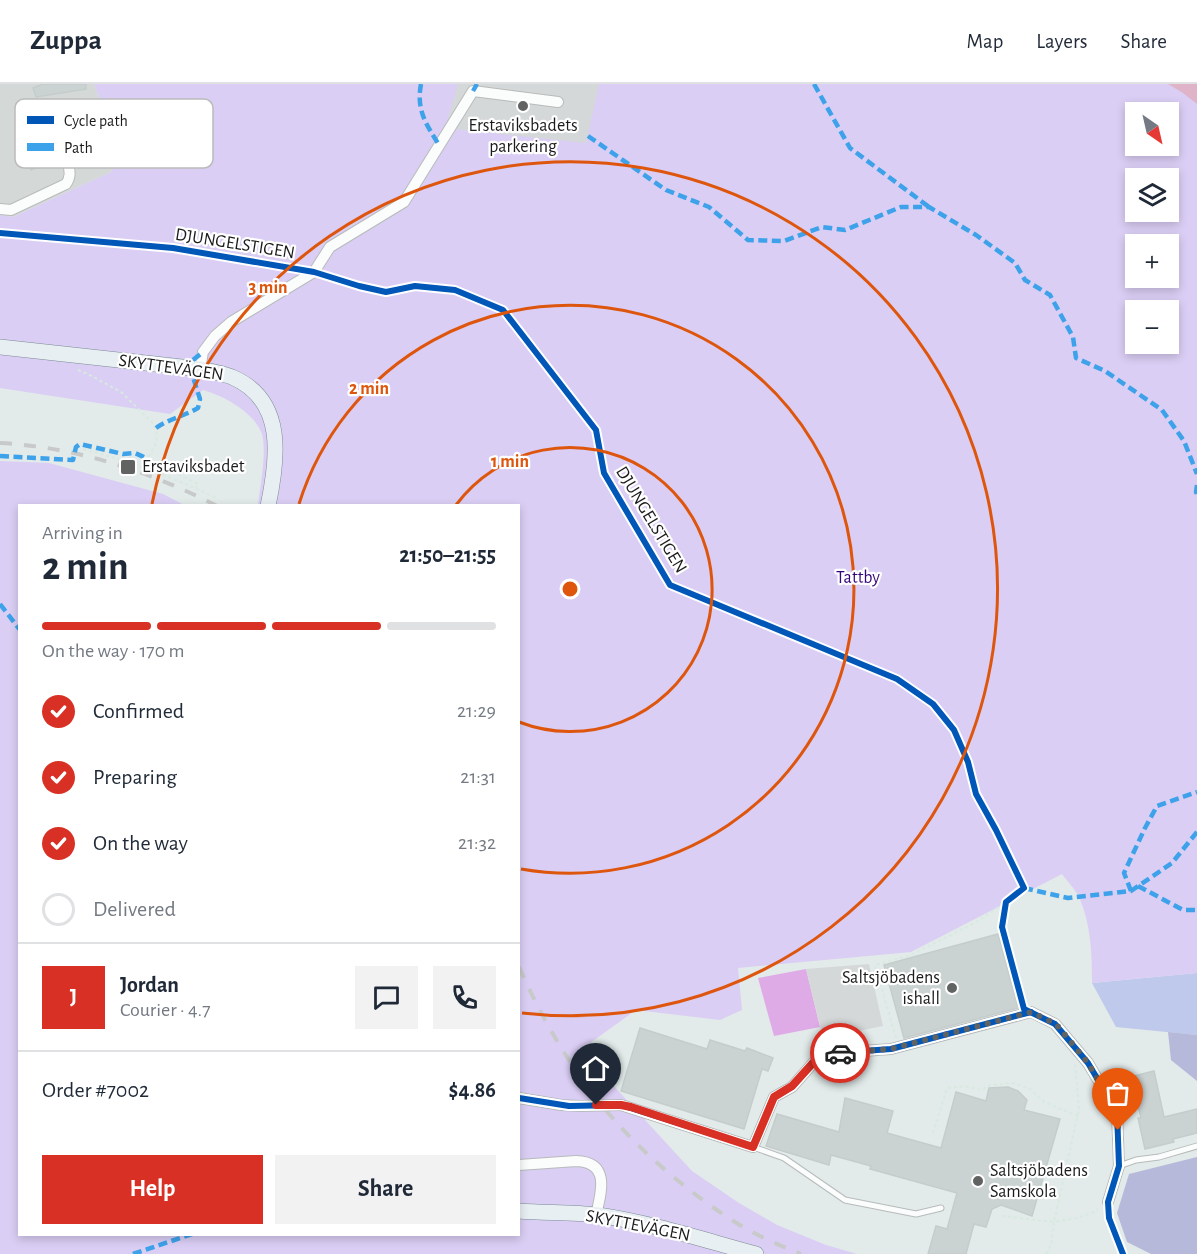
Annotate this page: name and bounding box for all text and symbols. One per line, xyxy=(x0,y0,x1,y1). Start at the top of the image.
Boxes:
text: Zuppa xyxy=(30,27,102,55)
text: Map xyxy=(967,31,1003,52)
text: Layers xyxy=(1036,31,1087,52)
text: Share xyxy=(1120,31,1167,52)
legend xyxy=(15,99,213,168)
marker: Erstaviksbadets parkering xyxy=(516,99,530,113)
north arrow xyxy=(1125,102,1179,156)
map controls xyxy=(1125,102,1179,354)
text: Cycle path xyxy=(64,113,128,130)
place label: Erstaviksbadets parkering xyxy=(468,117,578,156)
text: Path xyxy=(64,140,93,156)
button: layers xyxy=(1125,168,1179,222)
street label: DJUNGELSTIGEN xyxy=(174,226,296,262)
button: + xyxy=(1125,234,1179,288)
text: 3 min xyxy=(248,279,288,297)
button: − xyxy=(1125,300,1179,354)
street label: SKYTTEVÄGEN xyxy=(117,350,225,384)
text: 2 min xyxy=(349,380,389,398)
text: 1 min xyxy=(491,453,529,471)
marker: Erstaviksbadet xyxy=(119,458,137,476)
place label: Erstaviksbadet xyxy=(142,458,245,476)
street label: DJUNGELSTIGEN xyxy=(612,464,690,576)
text: Arriving in xyxy=(42,523,123,543)
text: 21:50–21:55 xyxy=(399,544,496,566)
text: 2 min xyxy=(42,548,129,587)
park label: Tattby xyxy=(836,569,880,587)
centre of rings xyxy=(560,579,580,599)
text: On the way · 170 m xyxy=(42,641,185,661)
icon: check xyxy=(42,695,75,728)
text: Confirmed xyxy=(93,700,184,722)
text: 21:29 xyxy=(457,701,496,721)
icon: check xyxy=(42,761,75,794)
text: Preparing xyxy=(93,766,177,788)
text: 21:31 xyxy=(460,767,496,787)
icon: check xyxy=(42,827,75,860)
text: On the way xyxy=(93,832,188,854)
text: 21:32 xyxy=(458,833,496,853)
text: Delivered xyxy=(93,898,176,920)
button: chat xyxy=(355,966,418,1029)
button: phone xyxy=(433,966,496,1029)
place label: Saltsjöbadens ishall xyxy=(842,969,940,1008)
text: Jordan xyxy=(120,974,179,996)
marker: Saltsjöbadens ishall xyxy=(945,981,959,995)
text: J xyxy=(70,986,77,1008)
text: Courier · 4.7 xyxy=(120,1000,211,1020)
courier xyxy=(810,1023,870,1083)
icon: car xyxy=(824,1037,857,1070)
pin xyxy=(570,1043,621,1105)
icon: home xyxy=(579,1052,612,1085)
pin xyxy=(1092,1068,1143,1130)
icon: bag xyxy=(1101,1077,1134,1110)
text: Order #7002 xyxy=(42,1079,149,1101)
text: $4.86 xyxy=(449,1079,496,1101)
button: Help xyxy=(42,1155,263,1224)
button: Share xyxy=(275,1155,496,1224)
place label: Saltsjöbadens Samskola xyxy=(990,1162,1088,1201)
marker: Saltsjöbadens Samskola xyxy=(971,1174,985,1188)
street label: SKYTTEVÄGEN xyxy=(584,1205,692,1245)

